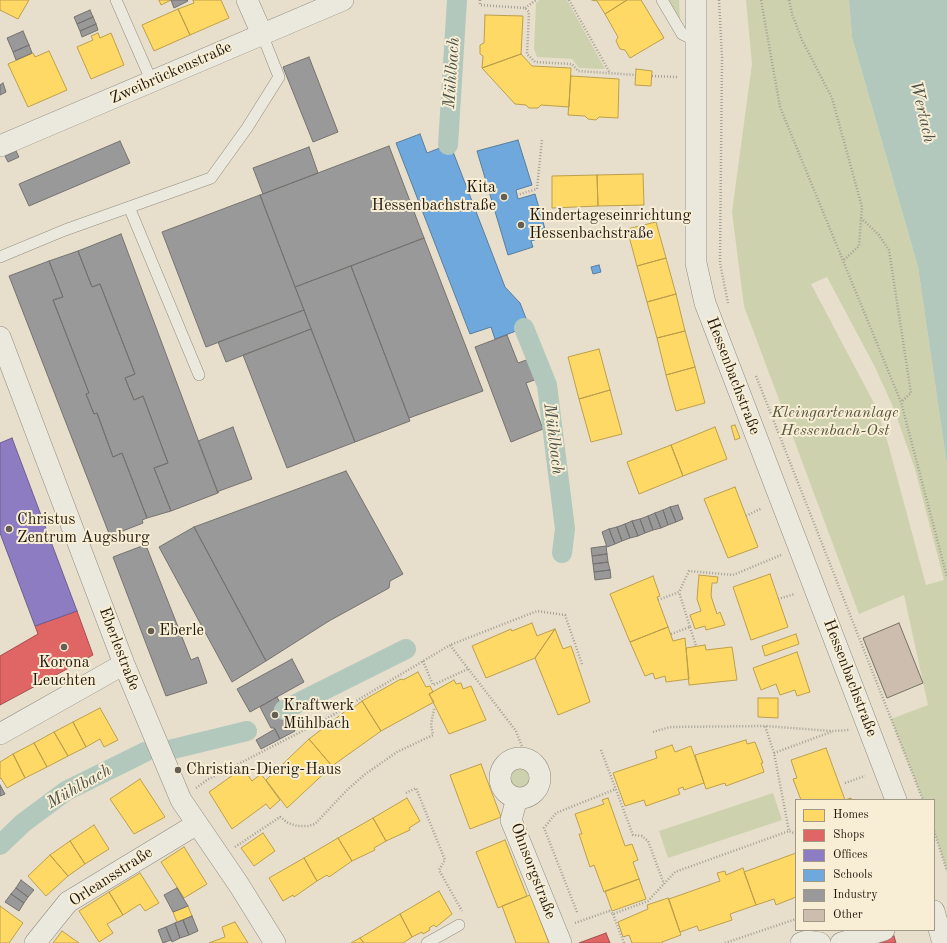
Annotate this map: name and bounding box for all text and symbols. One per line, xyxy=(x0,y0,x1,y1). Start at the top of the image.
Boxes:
water label: Mühlbach xyxy=(439,37,465,109)
street label: Zweibrückenstraße xyxy=(107,38,235,108)
water label: Wertach xyxy=(905,79,939,145)
place label: Kita Hessenbachstraße xyxy=(372,178,496,216)
marker: Kita Hessenbachstraße xyxy=(499,192,509,202)
place label: Kindertageseinrichtung Hessenbachstraße xyxy=(529,206,691,244)
marker: Kindertageseinrichtung Hessenbachstraße xyxy=(516,220,526,230)
street label: Hessenbachstraße xyxy=(702,314,764,438)
water label: Mühlbach xyxy=(539,402,567,476)
park label: Kleingartenanlage Hessenbach-Ost xyxy=(772,403,898,441)
place label: Christus Zentrum Augsburg xyxy=(17,510,150,548)
marker: Christus Zentrum Augsburg xyxy=(4,524,14,534)
street label: Eberlestraße xyxy=(94,605,144,693)
street label: Hessenbachstraße xyxy=(819,616,881,740)
place label: Eberle xyxy=(159,621,204,641)
marker: Eberle xyxy=(146,626,156,636)
marker: Korona Leuchten xyxy=(59,642,69,652)
place label: Korona Leuchten xyxy=(32,653,96,691)
place label: Kraftwerk Mühlbach xyxy=(283,696,354,734)
marker: Kraftwerk Mühlbach xyxy=(270,710,280,720)
water label: Mühlbach xyxy=(43,760,115,814)
place label: Christian-Dierig-Haus xyxy=(186,760,341,780)
marker: Christian-Dierig-Haus xyxy=(173,765,183,775)
legend xyxy=(795,799,935,931)
text: Homes xyxy=(833,809,869,821)
street label: Ohnsorgstraße xyxy=(506,820,560,922)
text: Shops xyxy=(833,829,864,841)
street label: Orleansstraße xyxy=(66,843,156,911)
text: Offices xyxy=(833,849,868,861)
text: Schools xyxy=(833,869,873,881)
text: Industry xyxy=(833,889,878,901)
text: Other xyxy=(833,909,863,921)

